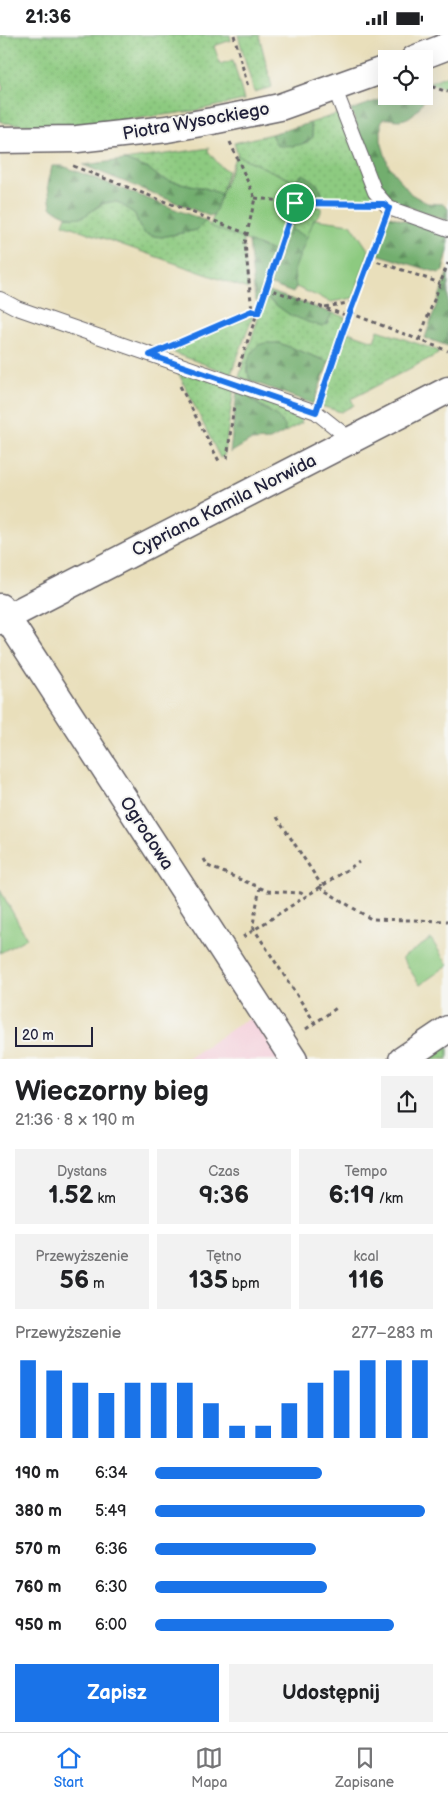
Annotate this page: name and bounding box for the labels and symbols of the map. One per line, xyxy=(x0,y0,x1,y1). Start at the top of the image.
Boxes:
street label: Piotra Wysockiego xyxy=(121,98,271,145)
pin xyxy=(274,182,316,224)
street label: Cypriana Kamila Norwida xyxy=(129,450,320,561)
street label: Ogrodowa xyxy=(115,793,178,874)
scale bar xyxy=(15,1024,92,1048)

